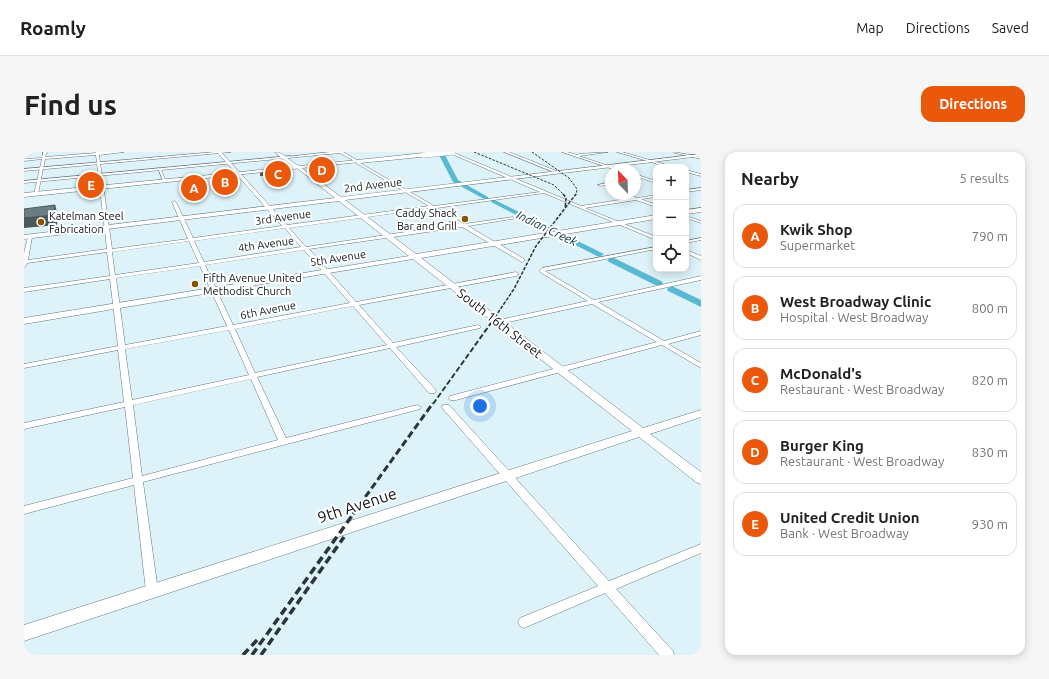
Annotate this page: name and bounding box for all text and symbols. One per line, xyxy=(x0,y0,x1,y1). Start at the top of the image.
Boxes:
text: Roamly xyxy=(20,17,86,39)
text: Map xyxy=(856,20,884,36)
text: Directions xyxy=(906,20,970,36)
text: Saved xyxy=(992,20,1029,36)
button: Directions xyxy=(921,86,1025,122)
text: Find us xyxy=(24,89,117,120)
pin: D xyxy=(309,155,335,185)
pin: C xyxy=(265,159,291,189)
north arrow xyxy=(605,164,641,200)
map controls xyxy=(653,164,689,272)
button: + xyxy=(653,164,689,200)
pin: B xyxy=(212,167,238,197)
text: Nearby xyxy=(741,169,799,188)
pin: E xyxy=(78,170,104,200)
text: 5 results xyxy=(959,171,1009,185)
pin: A xyxy=(181,173,207,203)
street label: 2nd Avenue xyxy=(343,175,403,195)
button: − xyxy=(653,200,689,236)
street label: 3rd Avenue xyxy=(254,207,312,227)
place label: Caddy Shack Bar and Grill xyxy=(396,207,457,232)
water label: Indian Creek xyxy=(515,208,580,249)
place label: Katelman Steel Fabrication xyxy=(49,210,124,235)
marker: Caddy Shack Bar and Grill xyxy=(460,214,470,224)
marker: Katelman Steel Fabrication xyxy=(36,217,46,227)
text: Kwik Shop xyxy=(780,221,853,238)
text: A xyxy=(750,229,760,243)
text: 790 m xyxy=(972,229,1008,243)
street label: 4th Avenue xyxy=(237,234,295,254)
button: locate xyxy=(653,236,689,272)
text: Supermarket xyxy=(780,238,855,252)
street label: 5th Avenue xyxy=(309,248,367,268)
place label: Fifth Avenue United Methodist Church xyxy=(203,272,302,297)
marker: Fifth Avenue United Methodist Church xyxy=(190,279,200,289)
street label: South 16th Street xyxy=(455,286,545,360)
text: West Broadway Clinic xyxy=(780,293,931,310)
street label: 6th Avenue xyxy=(239,299,297,321)
text: B xyxy=(751,301,759,315)
text: 800 m xyxy=(972,301,1008,315)
text: Hospital · West Broadway xyxy=(780,310,928,324)
text: McDonald's xyxy=(780,365,862,382)
text: C xyxy=(751,373,759,387)
text: 820 m xyxy=(972,373,1008,387)
text: Restaurant · West Broadway xyxy=(780,382,944,396)
your location xyxy=(470,396,490,416)
text: Burger King xyxy=(780,437,864,454)
text: D xyxy=(750,445,760,459)
text: 830 m xyxy=(972,445,1008,459)
text: Restaurant · West Broadway xyxy=(780,454,944,468)
street label: 9th Avenue xyxy=(315,484,399,526)
text: United Credit Union xyxy=(780,509,920,526)
text: E xyxy=(751,517,759,531)
text: 930 m xyxy=(972,517,1008,531)
text: Bank · West Broadway xyxy=(780,526,909,540)

